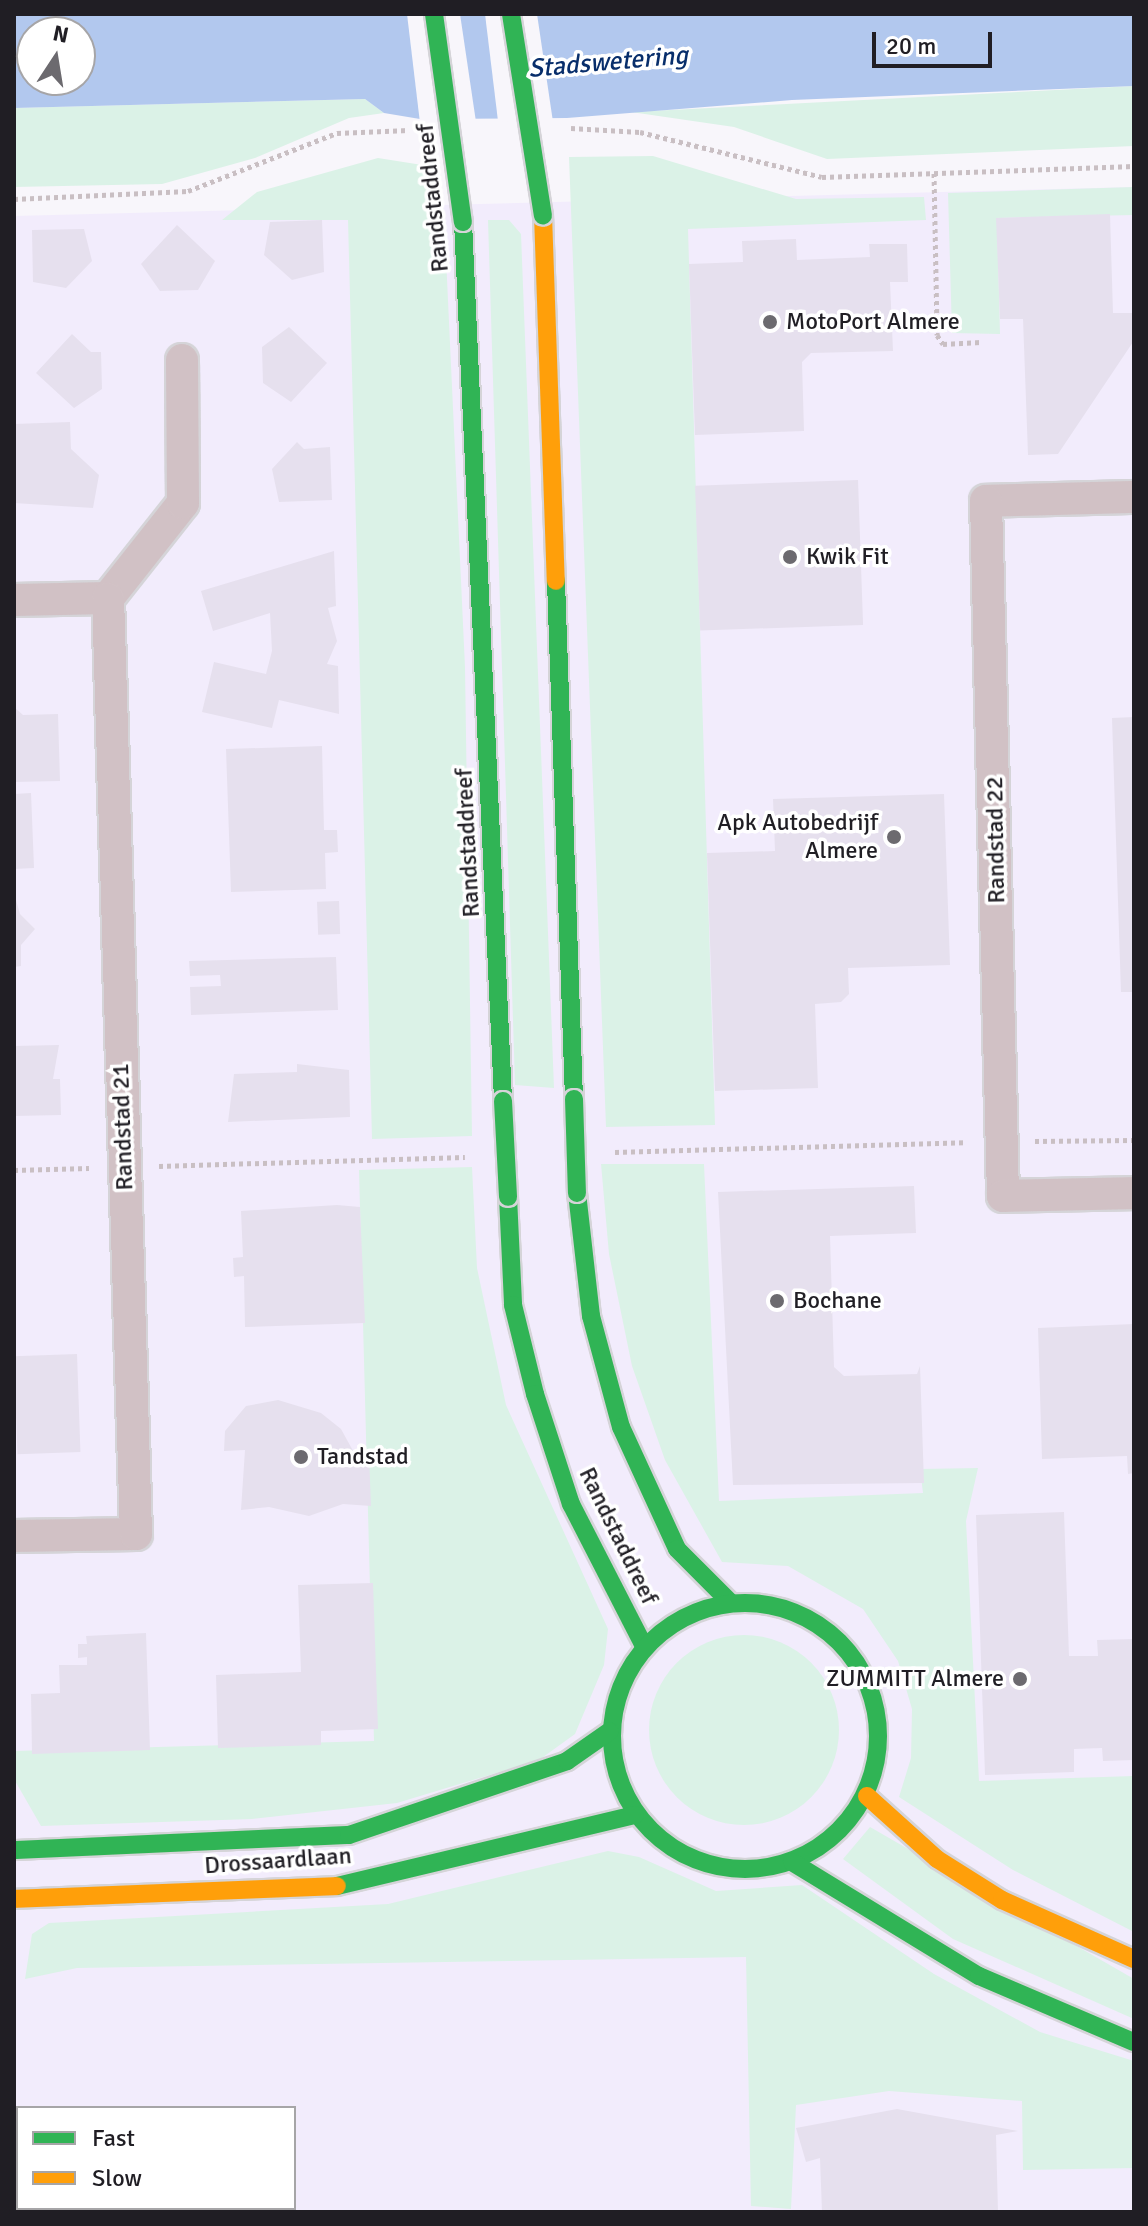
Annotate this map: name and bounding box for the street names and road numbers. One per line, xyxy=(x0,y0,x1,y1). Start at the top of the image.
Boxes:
street label: Randstaddreef xyxy=(411,122,455,274)
street label: Randstaddreef xyxy=(450,768,486,918)
street label: Randstad 22 xyxy=(980,776,1012,904)
street label: Randstad 21 xyxy=(106,1063,140,1191)
street label: Randstaddreef xyxy=(572,1463,664,1609)
street label: Drossaardlaan xyxy=(203,1841,353,1881)

